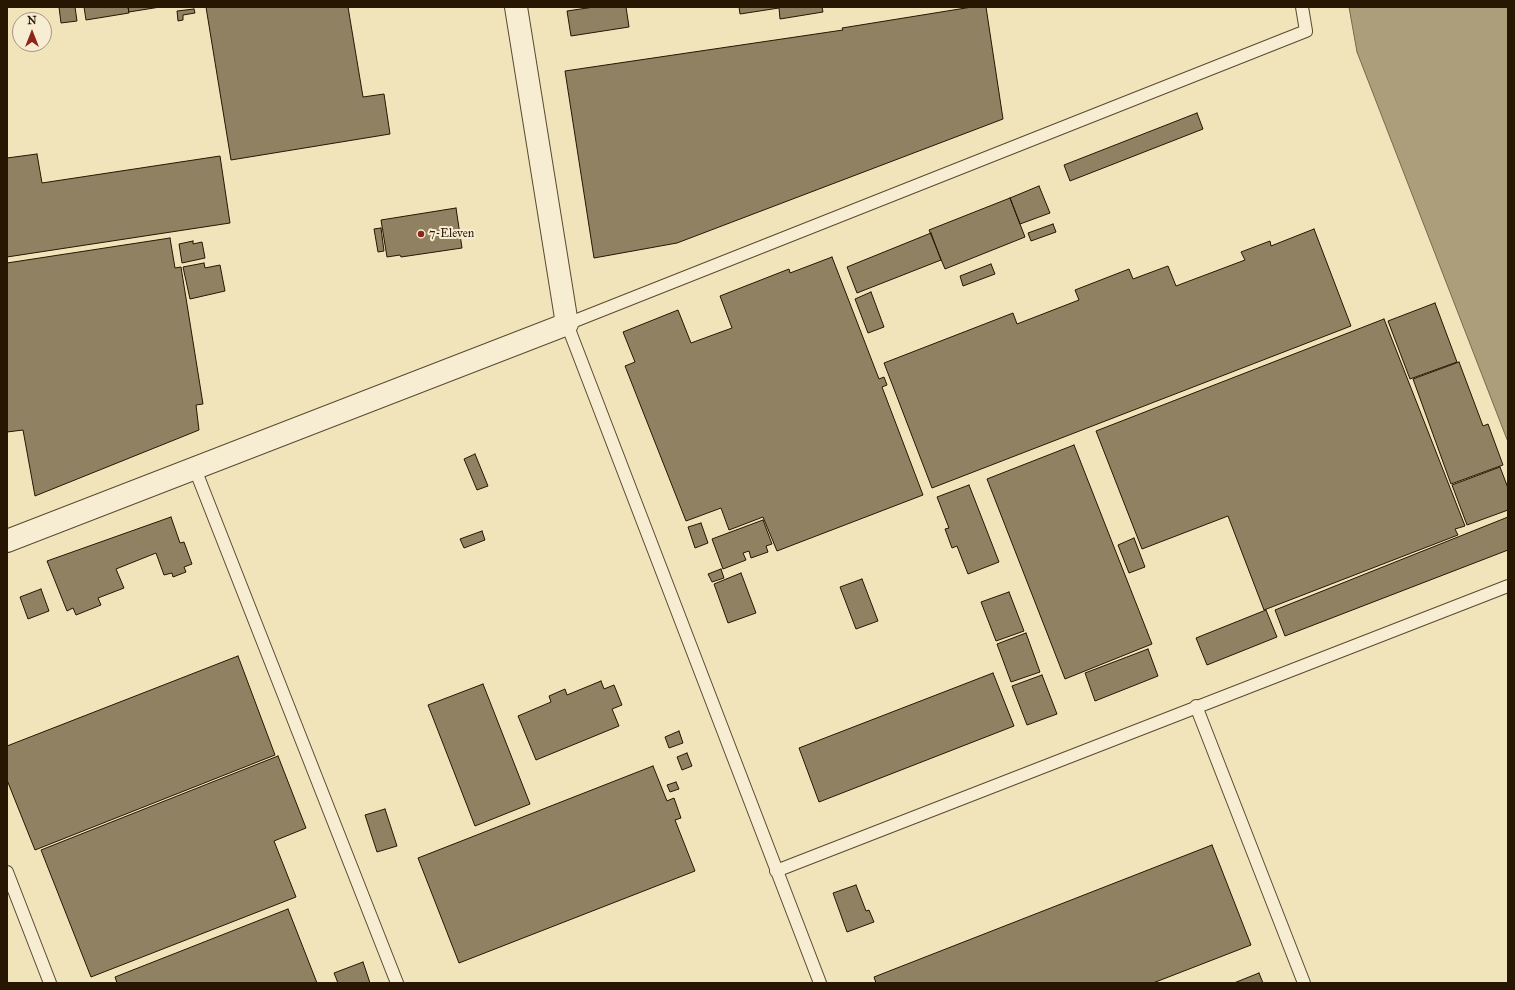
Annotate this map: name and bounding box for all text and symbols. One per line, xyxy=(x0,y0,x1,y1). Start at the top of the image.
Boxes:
north arrow xyxy=(12,12,52,52)
text: N xyxy=(27,14,37,27)
place label: 7-Eleven xyxy=(429,227,474,241)
marker: 7-Eleven xyxy=(416,229,426,239)

